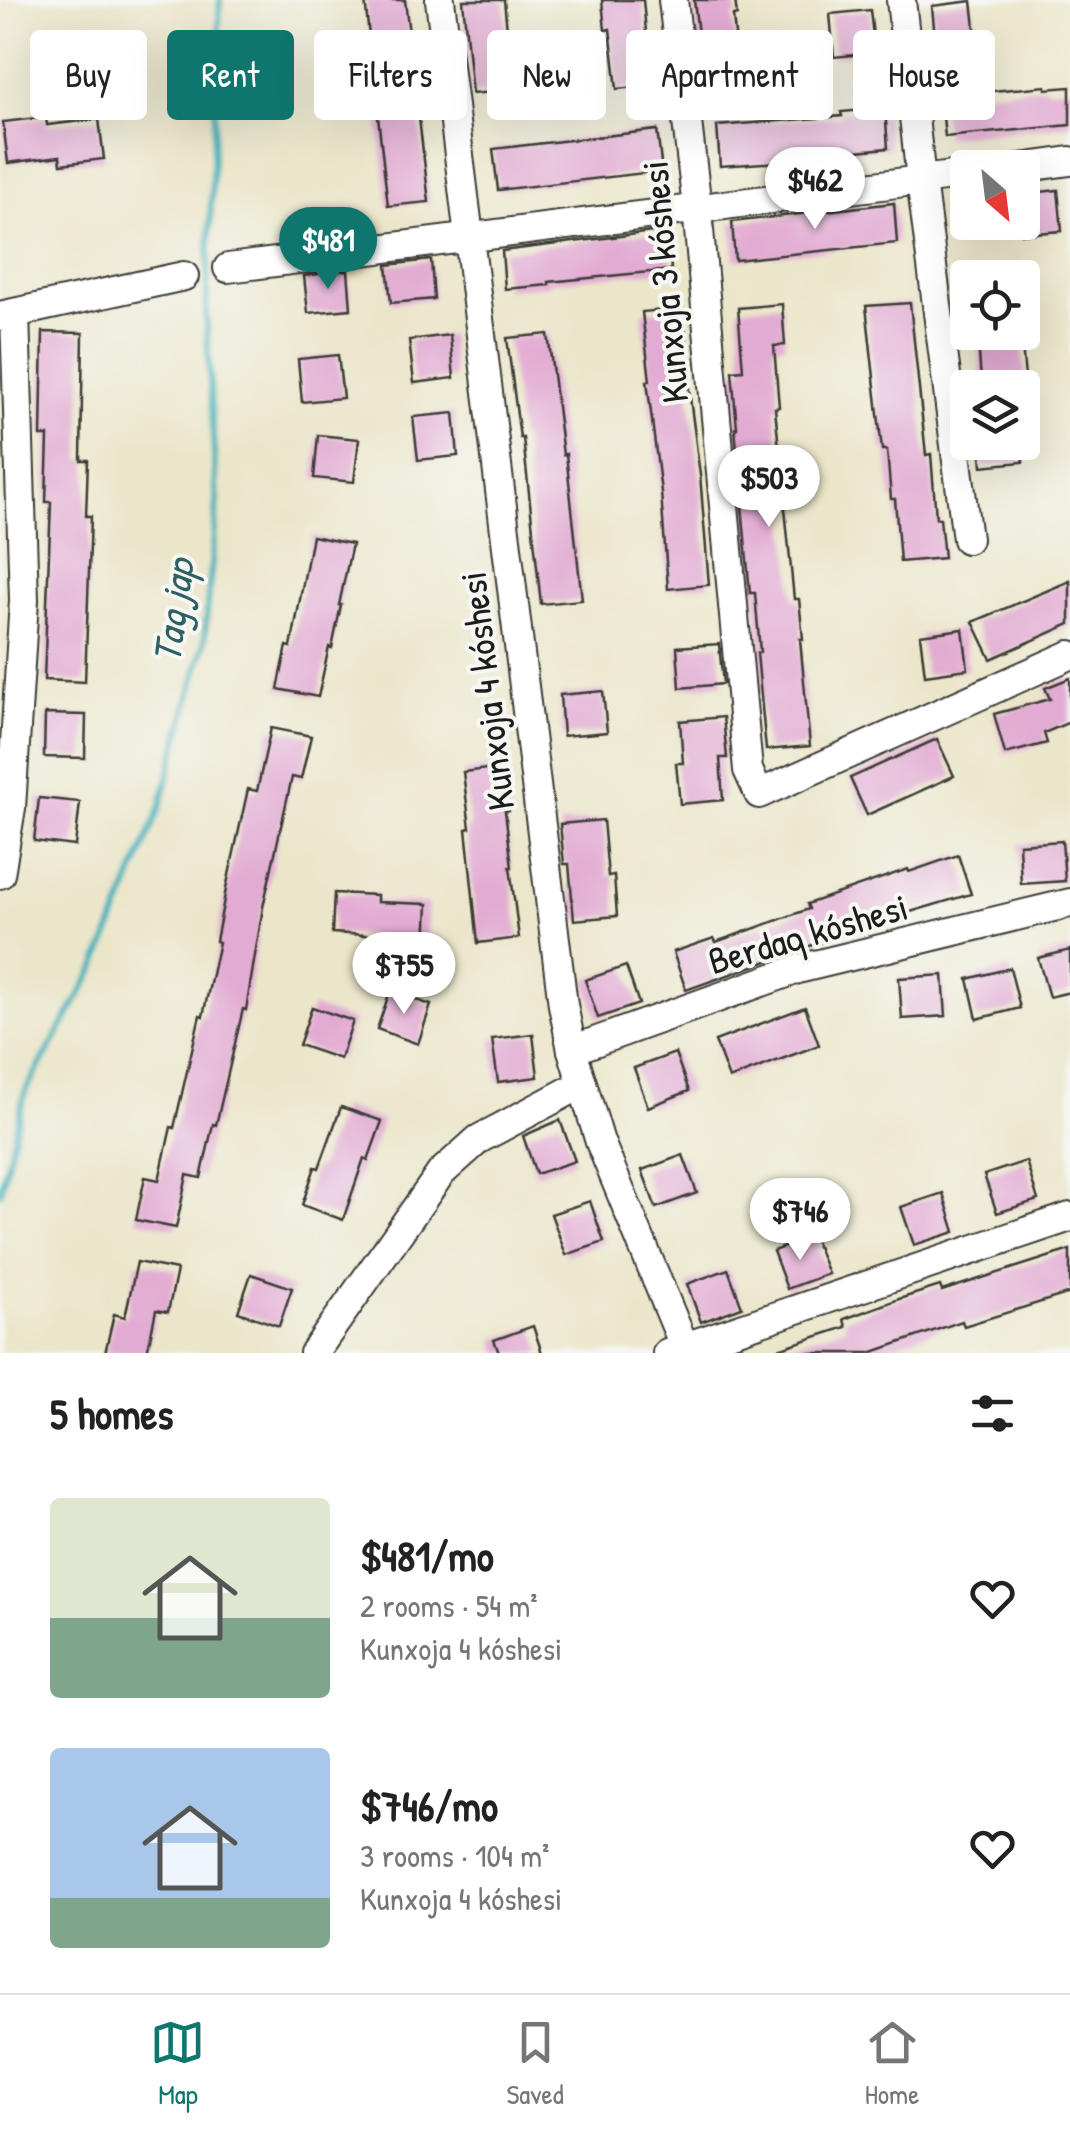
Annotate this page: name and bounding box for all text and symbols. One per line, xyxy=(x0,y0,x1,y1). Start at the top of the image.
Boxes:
chip: Buy xyxy=(30,30,147,120)
chip: Rent xyxy=(167,30,294,120)
chip: Filters xyxy=(314,30,467,120)
chip: New xyxy=(487,30,606,120)
chip: Apartment xyxy=(626,30,833,120)
chip: House xyxy=(853,30,995,120)
pin: $462 xyxy=(756,147,874,232)
north arrow xyxy=(950,150,1040,240)
map controls xyxy=(950,150,1040,460)
text: $462 xyxy=(787,158,843,201)
street label: Kunxoja 3 kóshesi xyxy=(628,159,700,405)
pin: $481 xyxy=(269,207,387,292)
text: $481 xyxy=(301,218,355,261)
button: locate xyxy=(950,260,1040,350)
button: layers xyxy=(950,370,1040,460)
pin: $503 xyxy=(710,445,828,530)
text: $503 xyxy=(740,456,798,499)
water label: Tag jap xyxy=(138,553,207,666)
street label: Kunxoja 4 kóshesi xyxy=(446,569,526,813)
street label: Berdaq kóshesi xyxy=(702,880,913,986)
pin: $755 xyxy=(345,932,463,1017)
text: $755 xyxy=(374,943,434,986)
pin: $746 xyxy=(741,1178,859,1263)
text: $746 xyxy=(772,1189,828,1232)
text: 5 homes xyxy=(50,1385,173,1442)
icon: filters xyxy=(965,1386,1020,1441)
text: $481/mo xyxy=(360,1527,494,1584)
icon: home xyxy=(130,1538,250,1658)
icon: heart xyxy=(965,1571,1020,1626)
text: 2 rooms · 54 m² xyxy=(360,1584,538,1627)
text: Kunxoja 4 kóshesi xyxy=(360,1627,562,1670)
text: $746/mo xyxy=(360,1777,498,1834)
icon: home xyxy=(130,1788,250,1908)
icon: heart xyxy=(965,1821,1020,1876)
text: 3 rooms · 104 m² xyxy=(360,1834,549,1877)
text: Kunxoja 4 kóshesi xyxy=(360,1877,562,1920)
tab: Map xyxy=(150,2015,205,2113)
tab: Saved xyxy=(506,2015,564,2113)
tab: Home xyxy=(865,2015,920,2113)

